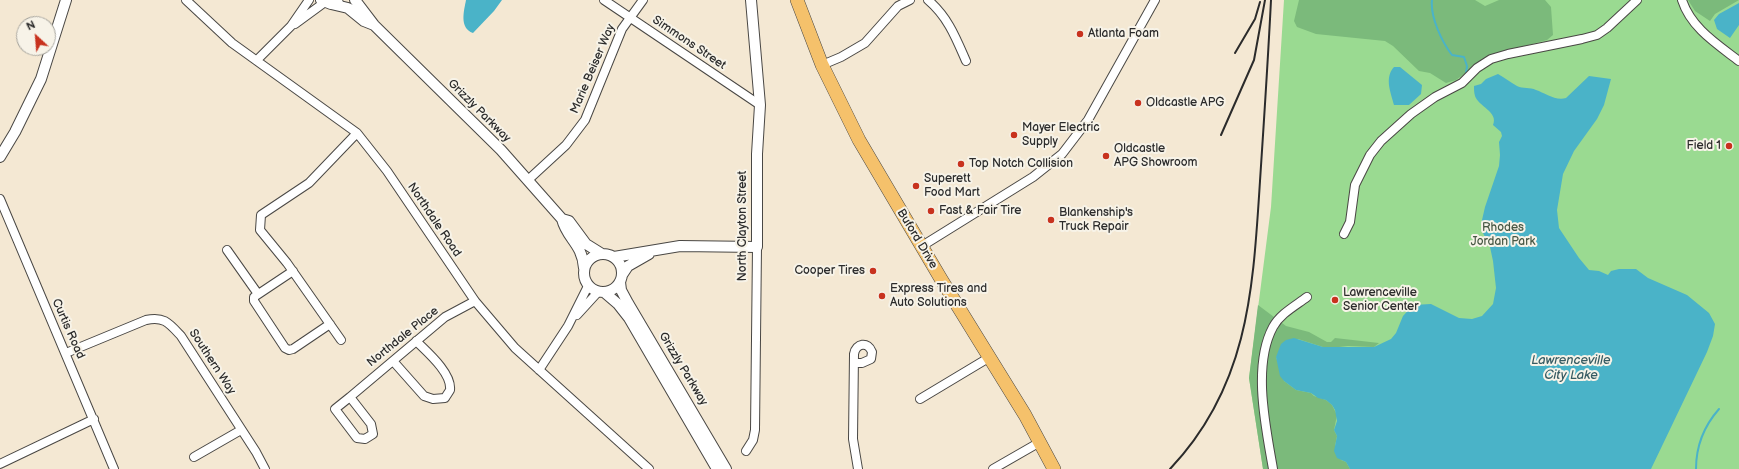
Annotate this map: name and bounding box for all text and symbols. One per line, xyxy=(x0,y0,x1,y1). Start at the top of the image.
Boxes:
street label: Simmons Street xyxy=(649,13,729,73)
north arrow xyxy=(16,16,56,56)
text: N xyxy=(24,18,38,33)
street label: Marie Beiser Way xyxy=(568,22,618,116)
place label: Atlanta Foam xyxy=(1088,27,1159,41)
marker: Atlanta Foam xyxy=(1075,29,1085,39)
street label: Grizzly Parkway xyxy=(444,76,514,146)
place label: Oldcastle APG xyxy=(1146,96,1224,110)
marker: Oldcastle APG xyxy=(1133,98,1143,108)
place label: Mayer Electric Supply xyxy=(1022,121,1100,149)
marker: Mayer Electric Supply xyxy=(1009,130,1019,140)
place label: Field 1 xyxy=(1687,139,1721,153)
marker: Field 1 xyxy=(1724,141,1734,151)
place label: Oldcastle APG Showroom xyxy=(1114,142,1197,170)
marker: Oldcastle APG Showroom xyxy=(1101,151,1111,161)
place label: Top Notch Collision xyxy=(969,157,1073,171)
marker: Top Notch Collision xyxy=(956,159,966,169)
street label: North Clayton Street xyxy=(736,171,750,281)
place label: Superett Food Mart xyxy=(924,172,980,200)
street label: Northdale Road xyxy=(404,180,464,260)
marker: Superett Food Mart xyxy=(911,181,921,191)
place label: Fast & Fair Tire xyxy=(939,204,1021,218)
street label: Buford Drive xyxy=(893,206,941,272)
marker: Fast & Fair Tire xyxy=(926,206,936,216)
place label: Blankenship's Truck Repair xyxy=(1059,206,1133,234)
marker: Blankenship's Truck Repair xyxy=(1046,215,1056,225)
park label: Rhodes Jordan Park xyxy=(1471,221,1535,249)
place label: Cooper Tires xyxy=(794,264,865,278)
marker: Cooper Tires xyxy=(868,266,878,276)
place label: Express Tires and Auto Solutions xyxy=(890,282,987,310)
place label: Lawrenceville Senior Center xyxy=(1343,286,1419,314)
marker: Express Tires and Auto Solutions xyxy=(877,291,887,301)
marker: Lawrenceville Senior Center xyxy=(1330,295,1340,305)
street label: Curtis Road xyxy=(48,297,88,361)
street label: Northdale Place xyxy=(364,304,442,370)
street label: Southern Way xyxy=(186,327,238,397)
street label: Grizzly Parkway xyxy=(655,330,711,408)
water label: Lawrenceville City Lake xyxy=(1531,353,1611,384)

